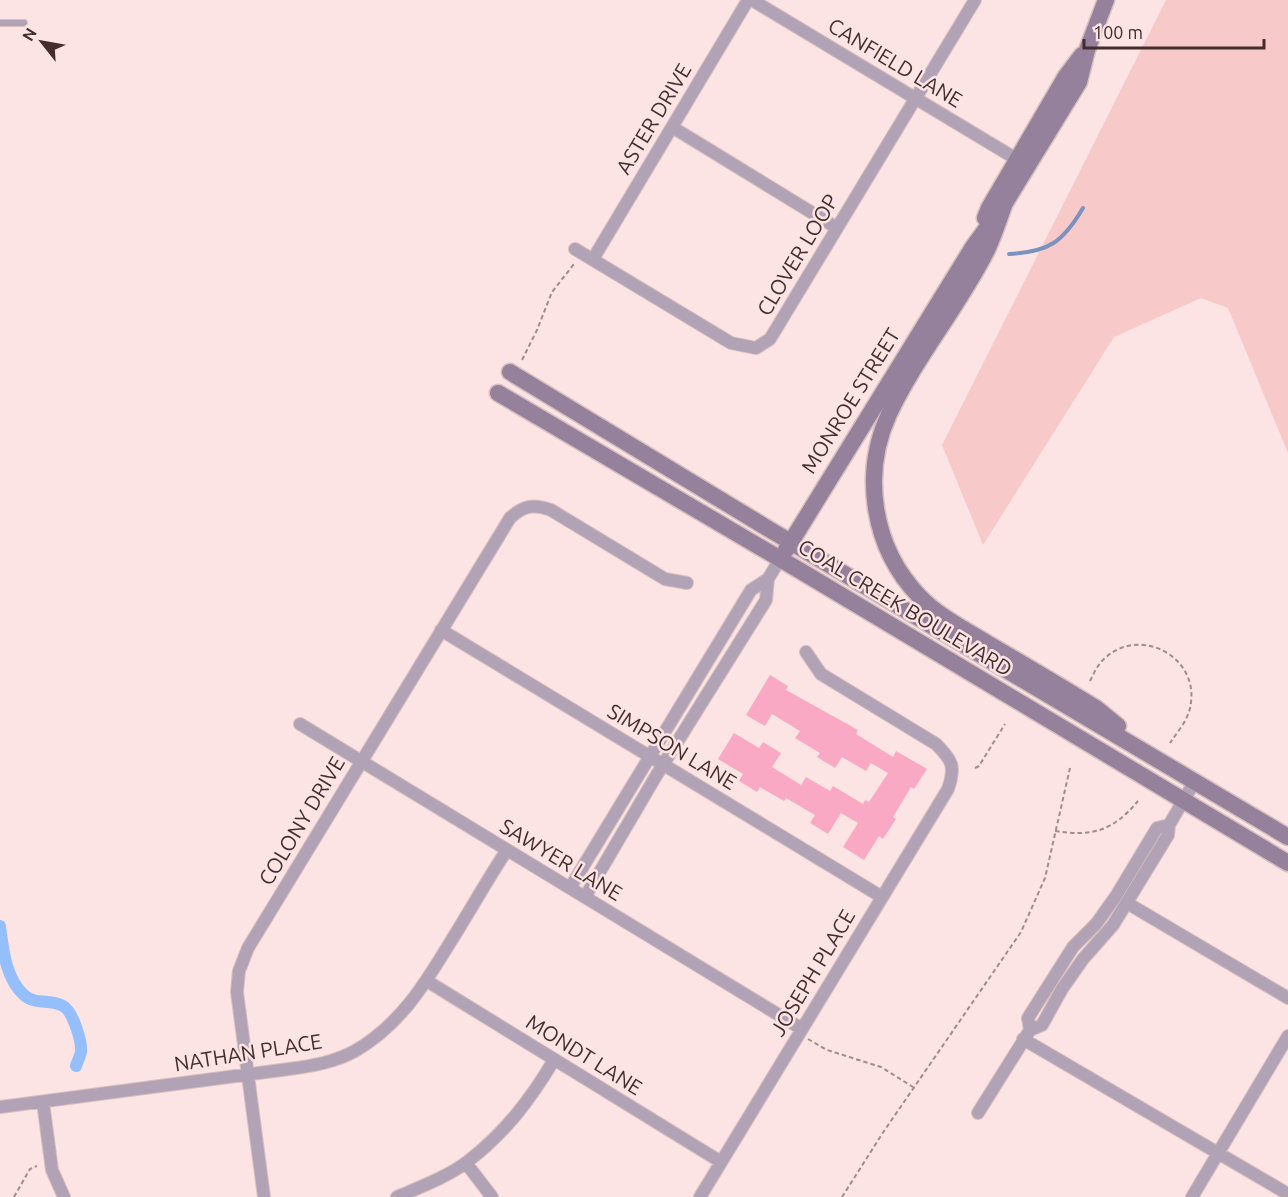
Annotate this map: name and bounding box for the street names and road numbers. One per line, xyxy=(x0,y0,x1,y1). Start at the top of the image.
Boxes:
street label: CANFIELD LANE xyxy=(824,13,967,112)
street label: ASTER DRIVE xyxy=(611,59,696,178)
street label: CLOVER LOOP xyxy=(752,190,843,319)
street label: MONROE STREET xyxy=(796,323,905,477)
street label: COAL CREEK BOULEVARD xyxy=(794,534,1017,681)
street label: SIMPSON LANE xyxy=(604,698,741,794)
street label: COLONY DRIVE xyxy=(253,752,349,889)
street label: SAWYER LANE xyxy=(496,813,627,905)
street label: JOSEPH PLACE xyxy=(765,905,859,1040)
street label: MONDT LANE xyxy=(522,1009,647,1099)
street label: NATHAN PLACE xyxy=(172,1028,323,1076)

